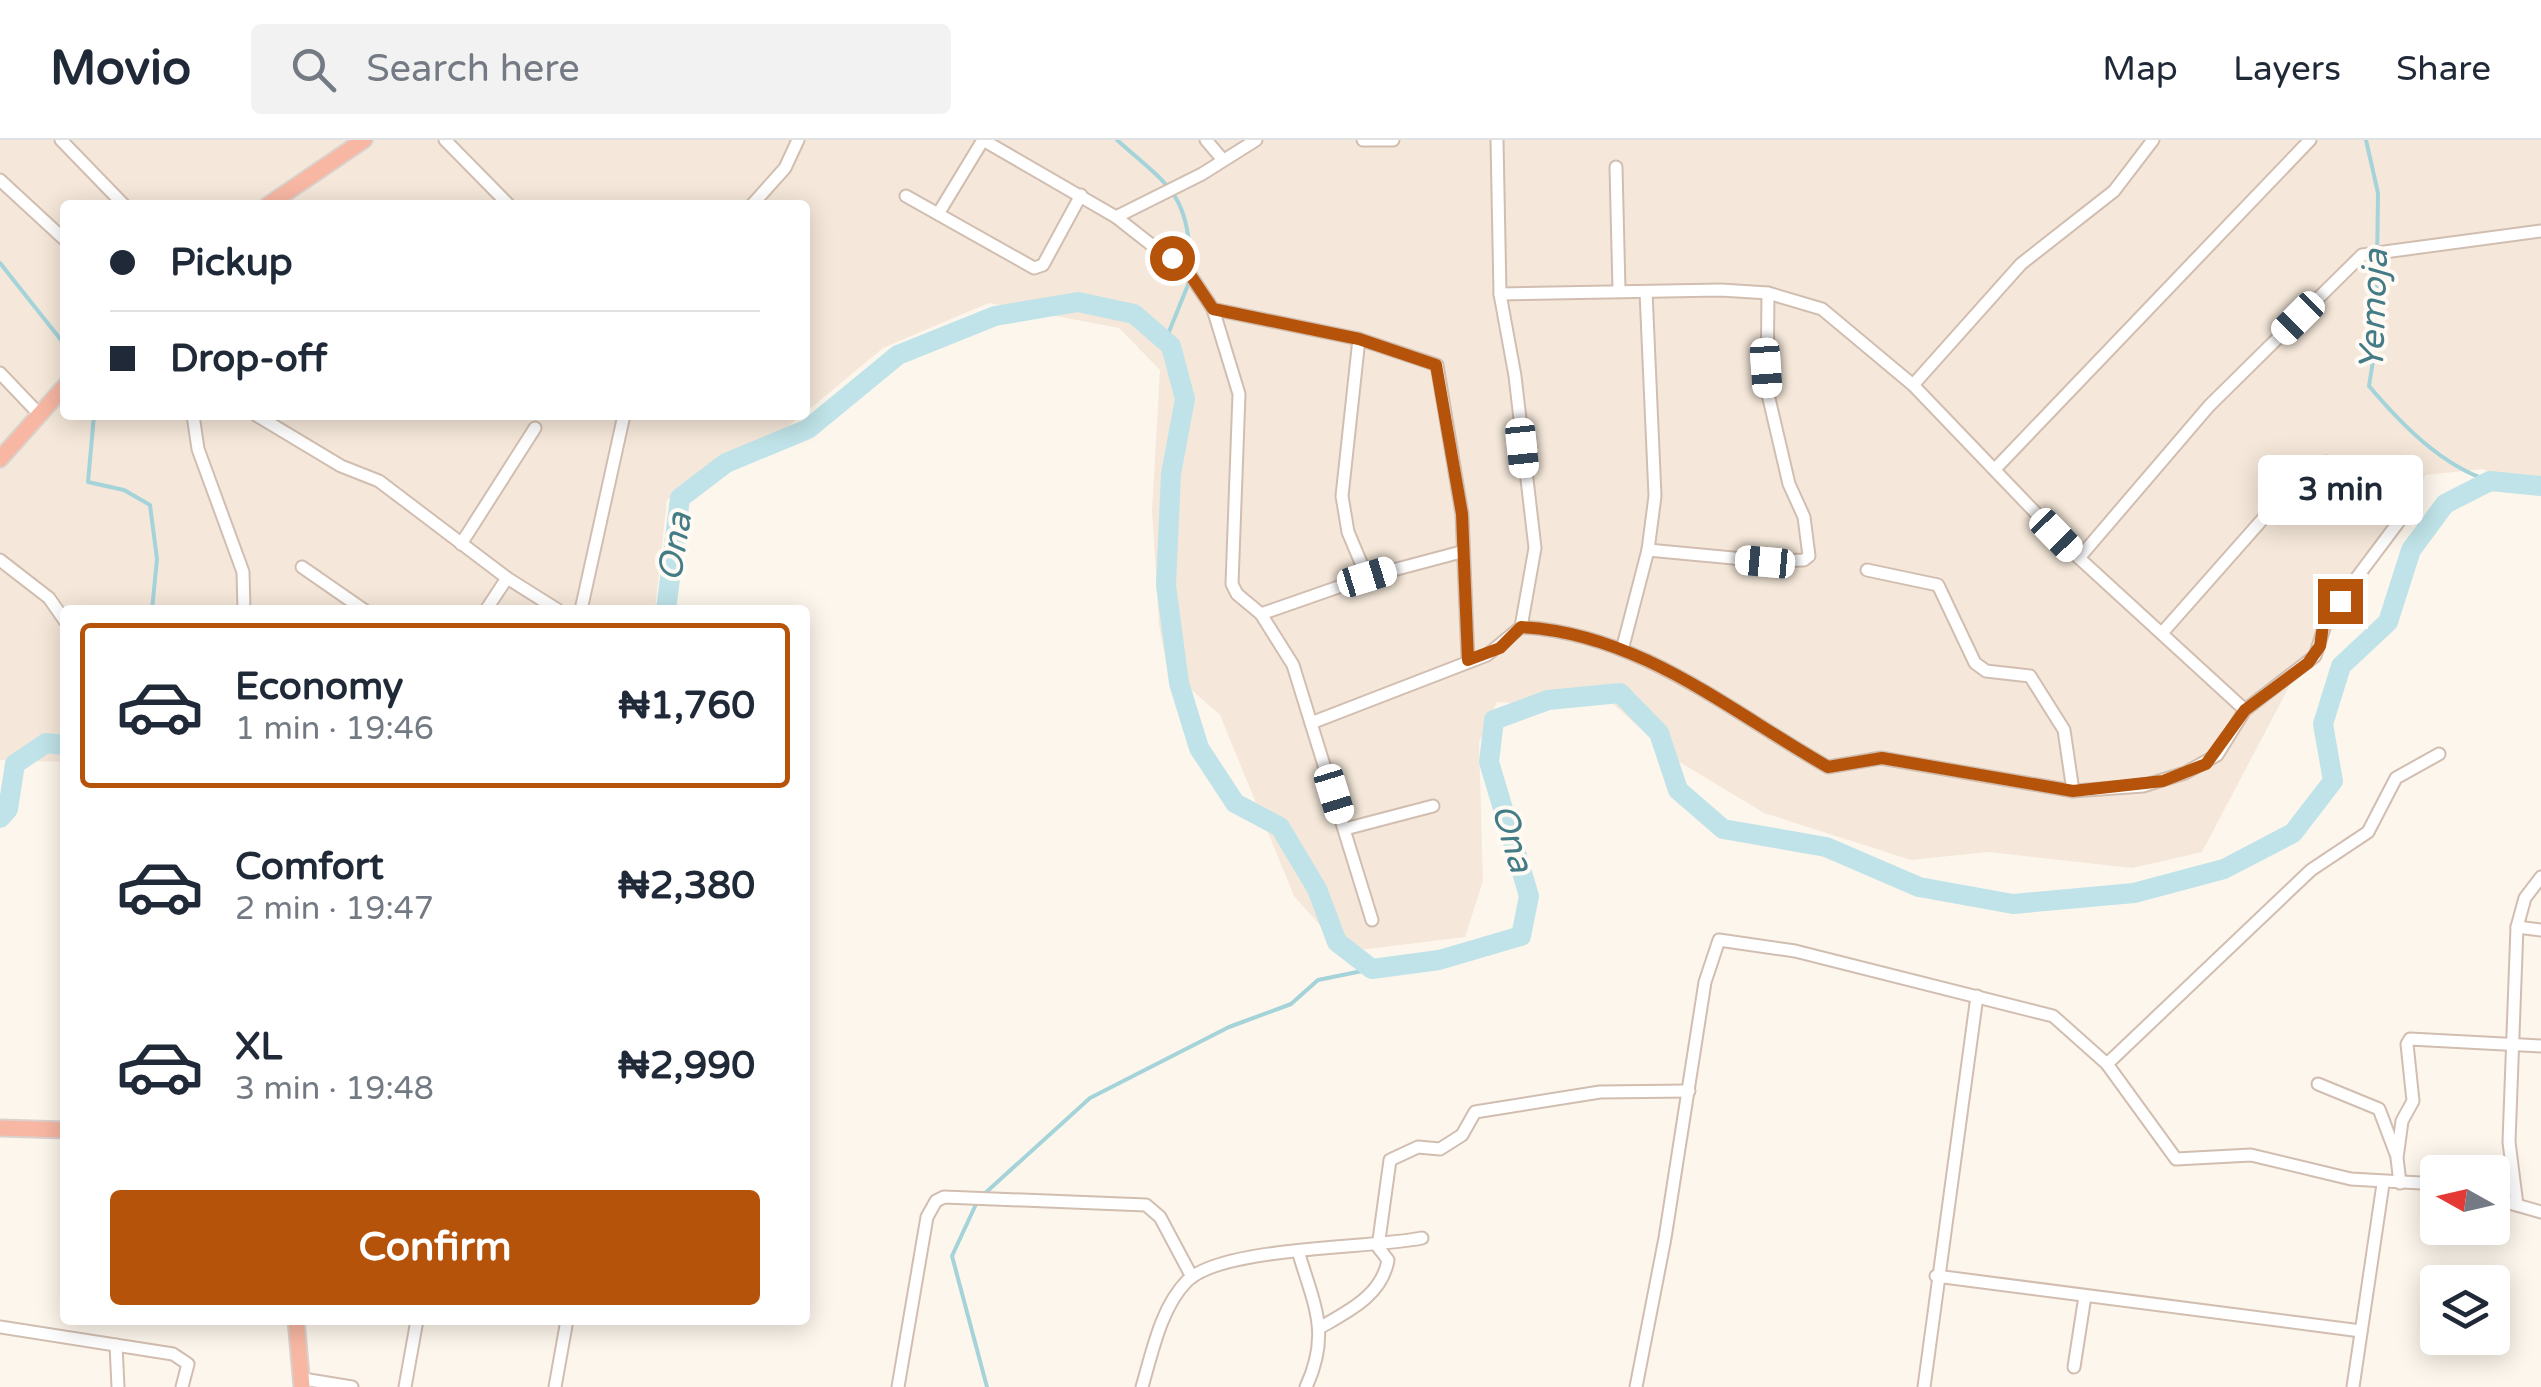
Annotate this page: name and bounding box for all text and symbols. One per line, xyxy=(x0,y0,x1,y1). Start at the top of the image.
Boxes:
search box xyxy=(251,24,951,114)
text: Movio xyxy=(50,40,191,98)
icon: search xyxy=(286,42,341,97)
text: Search here xyxy=(366,46,580,92)
text: Map xyxy=(2102,48,2178,90)
text: Layers xyxy=(2233,48,2341,90)
text: Share xyxy=(2396,48,2491,90)
route start xyxy=(1150,236,1195,281)
text: Pickup xyxy=(170,240,293,286)
water label: Yemoja xyxy=(2351,247,2397,371)
car xyxy=(2266,286,2330,350)
text: Drop-off xyxy=(170,336,327,382)
car xyxy=(1749,337,1783,399)
car xyxy=(1504,417,1540,479)
callout: 3 min xyxy=(2258,456,2422,526)
text: 3 min xyxy=(2298,471,2383,509)
car xyxy=(2024,503,2088,567)
water label: Ona xyxy=(649,508,701,584)
car xyxy=(1734,544,1796,580)
car xyxy=(1334,554,1400,600)
route end xyxy=(2318,579,2363,624)
icon: car xyxy=(115,661,205,751)
text: Economy xyxy=(235,664,403,710)
text: ₦1,760 xyxy=(618,683,755,729)
text: 1 min · 19:46 xyxy=(235,710,434,748)
car xyxy=(1311,761,1357,827)
water label: Ona xyxy=(1482,799,1543,878)
icon: car xyxy=(115,841,205,931)
text: Comfort xyxy=(235,844,384,890)
text: ₦2,380 xyxy=(618,863,755,909)
text: 2 min · 19:47 xyxy=(235,890,434,928)
icon: car xyxy=(115,1021,205,1111)
text: XL xyxy=(235,1024,282,1070)
text: ₦2,990 xyxy=(618,1043,755,1089)
text: 3 min · 19:48 xyxy=(235,1070,434,1108)
north arrow xyxy=(2420,1155,2510,1245)
map controls xyxy=(2420,1155,2510,1355)
button: Confirm xyxy=(110,1190,760,1305)
button: layers xyxy=(2420,1265,2510,1355)

